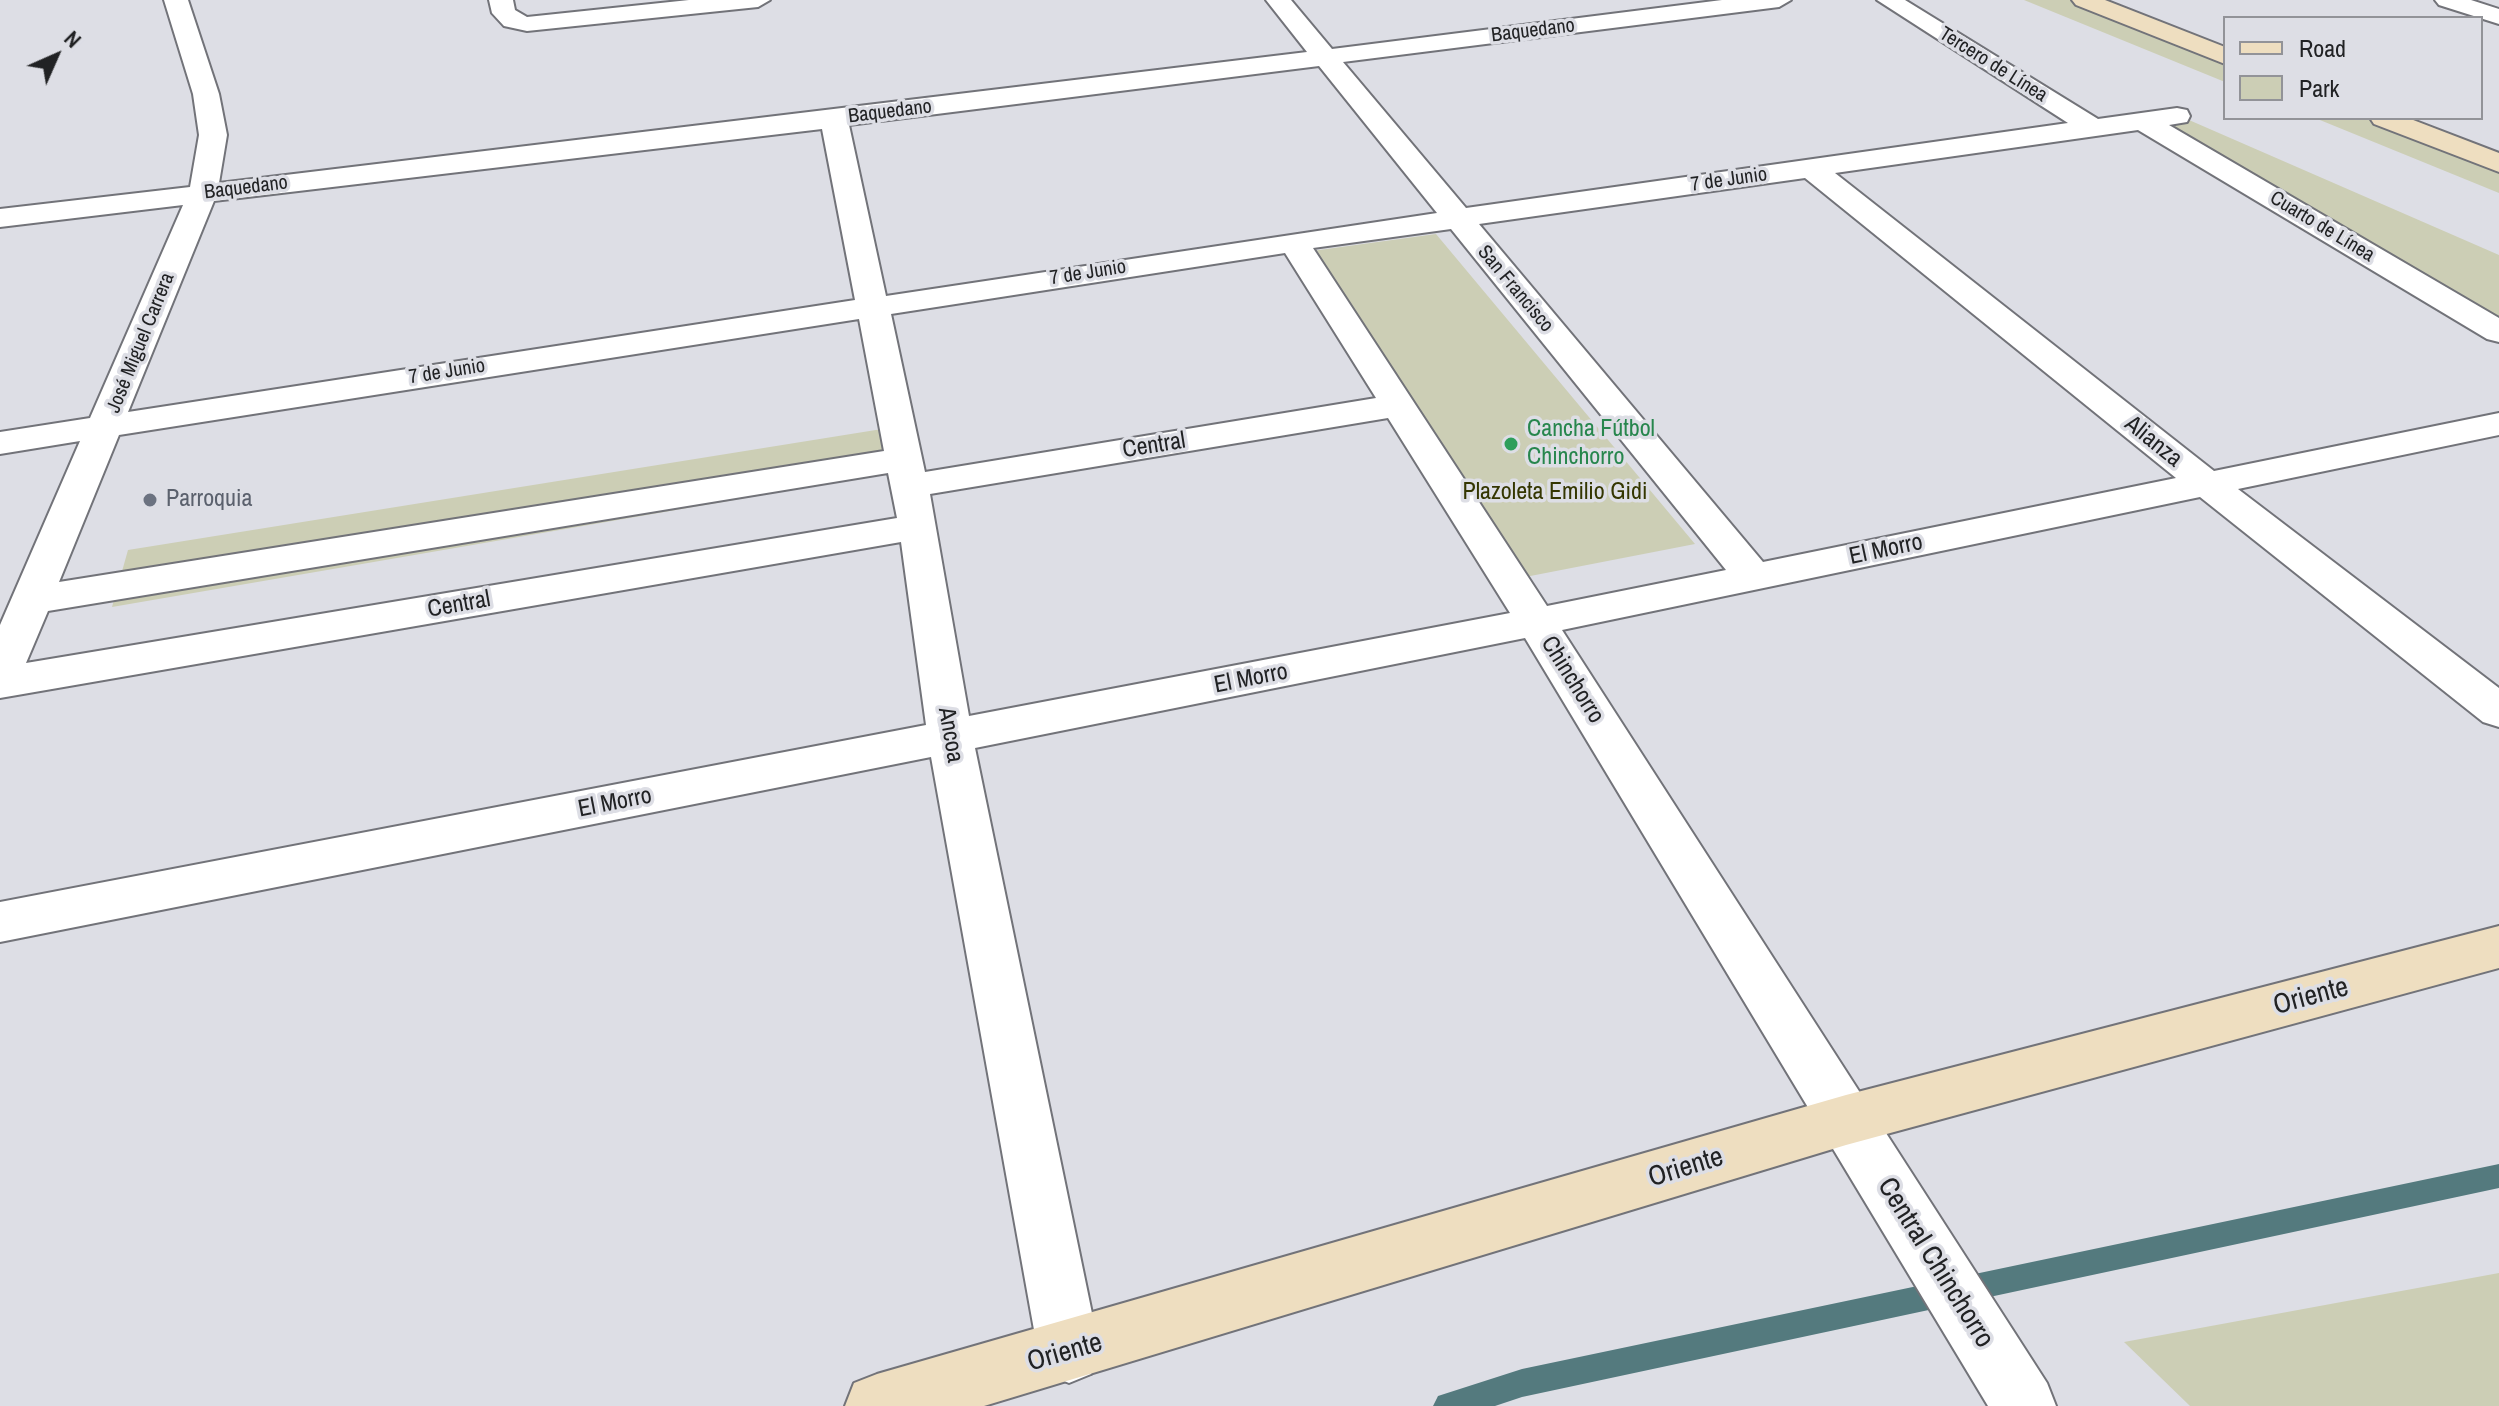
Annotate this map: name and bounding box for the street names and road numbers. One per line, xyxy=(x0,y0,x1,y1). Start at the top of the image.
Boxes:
street label: Baquedano xyxy=(1490,14,1576,48)
street label: Tercero de Línea xyxy=(1934,22,2052,108)
street label: Baquedano xyxy=(847,95,933,129)
street label: 7 de Junio xyxy=(1689,163,1769,197)
street label: Baquedano xyxy=(203,171,289,205)
street label: Cuarto de Línea xyxy=(2265,186,2379,268)
street label: San Francisco xyxy=(1472,241,1558,337)
street label: 7 de Junio xyxy=(1048,255,1128,291)
street label: José Miguel Carrera xyxy=(102,270,180,416)
street label: 7 de Junio xyxy=(407,354,487,390)
street label: Alianza xyxy=(2118,410,2188,474)
street label: Central xyxy=(1120,427,1188,465)
street label: El Morro xyxy=(1847,528,1925,572)
street label: Central xyxy=(425,585,493,625)
street label: Chinchorro xyxy=(1534,631,1610,729)
street label: El Morro xyxy=(1212,658,1290,700)
street label: Ancoa xyxy=(931,705,969,765)
street label: El Morro xyxy=(576,782,654,824)
street label: Oriente xyxy=(2270,971,2352,1023)
street label: Oriente xyxy=(1644,1141,1728,1195)
street label: Central Chinchorro xyxy=(1869,1172,2001,1354)
street label: Oriente xyxy=(1024,1326,1106,1380)

